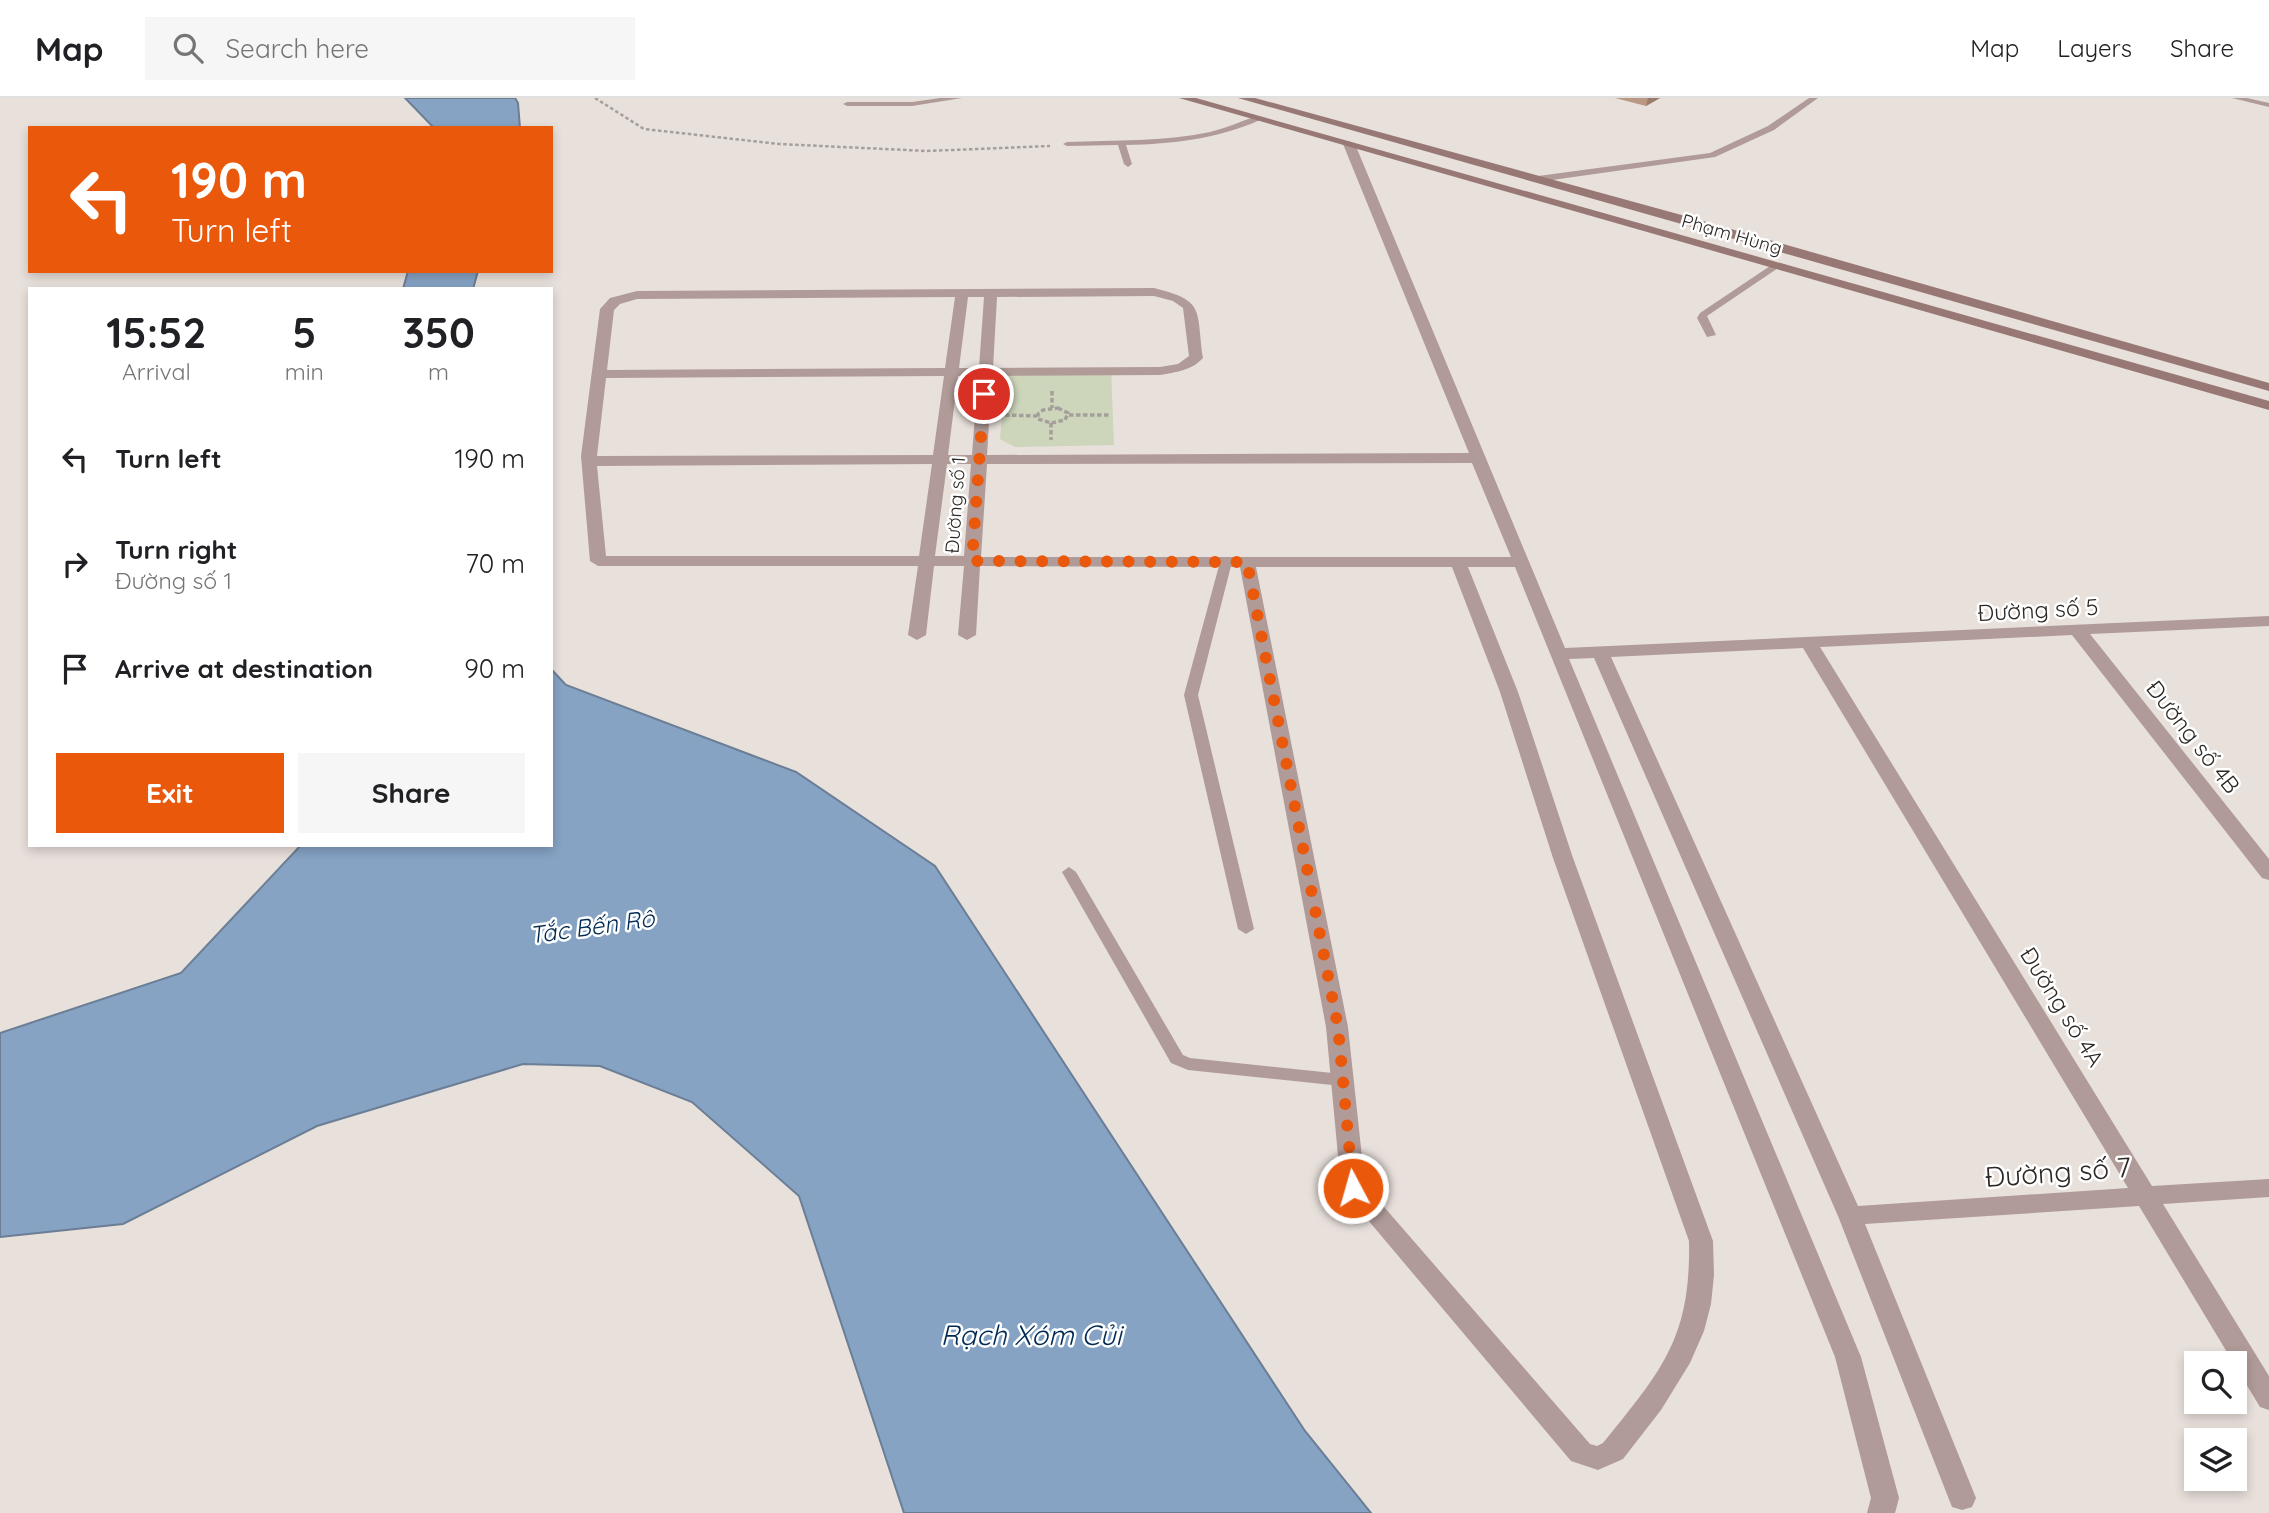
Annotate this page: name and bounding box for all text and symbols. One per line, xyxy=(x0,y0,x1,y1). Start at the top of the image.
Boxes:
search box xyxy=(145,17,635,80)
text: Map xyxy=(35,28,103,69)
icon: search xyxy=(169,29,207,67)
text: Search here xyxy=(225,32,369,65)
text: Map xyxy=(1970,33,2019,63)
text: Layers xyxy=(2057,33,2132,63)
text: Share xyxy=(2170,33,2234,63)
text: 190 m xyxy=(171,149,307,210)
icon: left xyxy=(56,154,147,245)
street label: Phạm Hùng xyxy=(1679,208,1785,260)
text: Turn left xyxy=(171,210,292,250)
text: 15:52 xyxy=(106,306,206,359)
text: 5 xyxy=(292,306,316,359)
text: 350 xyxy=(402,306,475,359)
text: Arrival xyxy=(122,357,191,386)
text: min xyxy=(285,357,324,386)
text: m xyxy=(428,357,449,386)
pin xyxy=(954,364,1014,424)
icon: arrive xyxy=(965,375,1003,413)
icon: left xyxy=(56,440,94,478)
text: Turn left xyxy=(115,442,222,475)
text: 190 m xyxy=(455,442,525,475)
street label: Đường số 1 xyxy=(940,456,970,554)
text: Turn right xyxy=(115,533,237,566)
icon: right xyxy=(56,545,94,583)
text: 70 m xyxy=(465,547,525,580)
text: Đường số 1 xyxy=(115,566,232,595)
street label: Đường số 5 xyxy=(1977,592,2099,627)
icon: arrive xyxy=(56,650,94,688)
text: Arrive at destination xyxy=(115,652,373,685)
text: 90 m xyxy=(464,652,525,685)
street label: Đường số 4B xyxy=(2140,674,2247,799)
button: Exit xyxy=(56,753,284,833)
button: Share xyxy=(298,753,525,833)
water label: Tắc Bến Rô xyxy=(527,902,658,950)
street label: Đường số 4A xyxy=(2014,942,2111,1072)
street label: Đường số 7 xyxy=(1984,1149,2132,1194)
position arrow xyxy=(1316,1151,1390,1225)
water label: Rạch Xóm Củi xyxy=(940,1317,1125,1352)
map controls xyxy=(2184,1351,2247,1491)
button: search xyxy=(2184,1351,2247,1414)
button: layers xyxy=(2184,1428,2247,1491)

